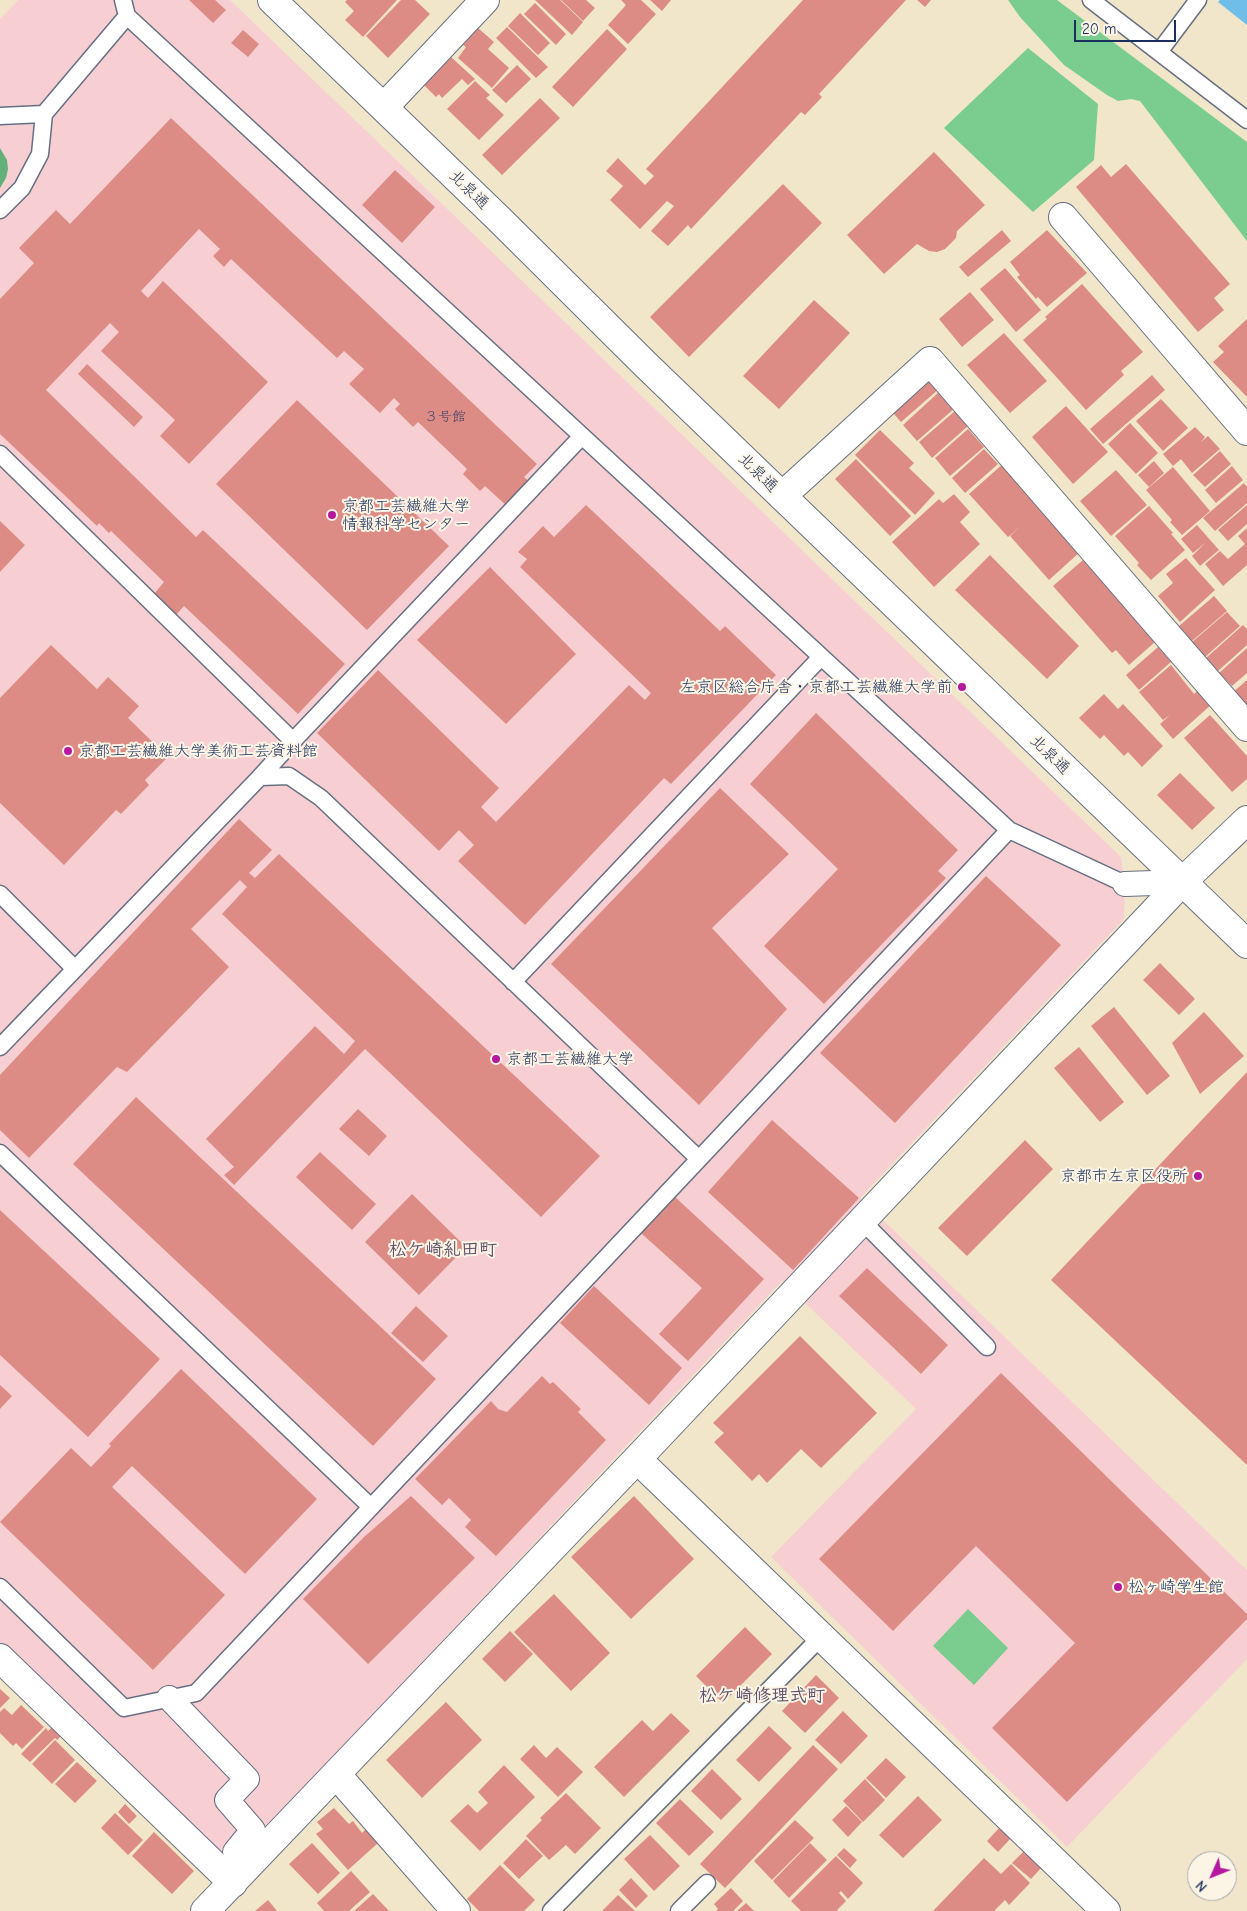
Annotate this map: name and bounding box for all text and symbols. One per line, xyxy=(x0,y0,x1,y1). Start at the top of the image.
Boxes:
scale bar xyxy=(1077,10,1180,42)
text: 20 m xyxy=(1082,20,1116,38)
street label: 北泉通 xyxy=(445,166,493,214)
house number: ３号館 xyxy=(424,409,466,425)
street label: 北泉通 xyxy=(734,449,782,497)
place label: 京都工芸繊維大学 情報科学センター xyxy=(342,496,470,534)
marker: 京都工芸繊維大学 情報科学センター xyxy=(326,509,338,521)
place label: 左京区総合庁舎・京都工芸繊維大学前 xyxy=(680,677,952,697)
marker: 左京区総合庁舎・京都工芸繊維大学前 xyxy=(956,681,968,693)
street label: 北泉通 xyxy=(1026,731,1074,779)
place label: 京都工芸繊維大学美術工芸資料館 xyxy=(78,741,318,761)
marker: 京都工芸繊維大学美術工芸資料館 xyxy=(62,745,74,757)
place label: 京都工芸繊維大学 xyxy=(506,1049,634,1069)
marker: 京都工芸繊維大学 xyxy=(490,1053,502,1065)
place label: 京都市左京区役所 xyxy=(1060,1166,1188,1186)
marker: 京都市左京区役所 xyxy=(1192,1170,1204,1182)
district label: 松ケ崎糺田町 xyxy=(389,1239,497,1261)
place label: 松ヶ崎学生館 xyxy=(1128,1577,1224,1597)
marker: 松ヶ崎学生館 xyxy=(1112,1581,1124,1593)
district label: 松ケ崎修理式町 xyxy=(699,1685,825,1707)
north arrow xyxy=(1187,1851,1237,1901)
text: N xyxy=(1192,1877,1211,1895)

